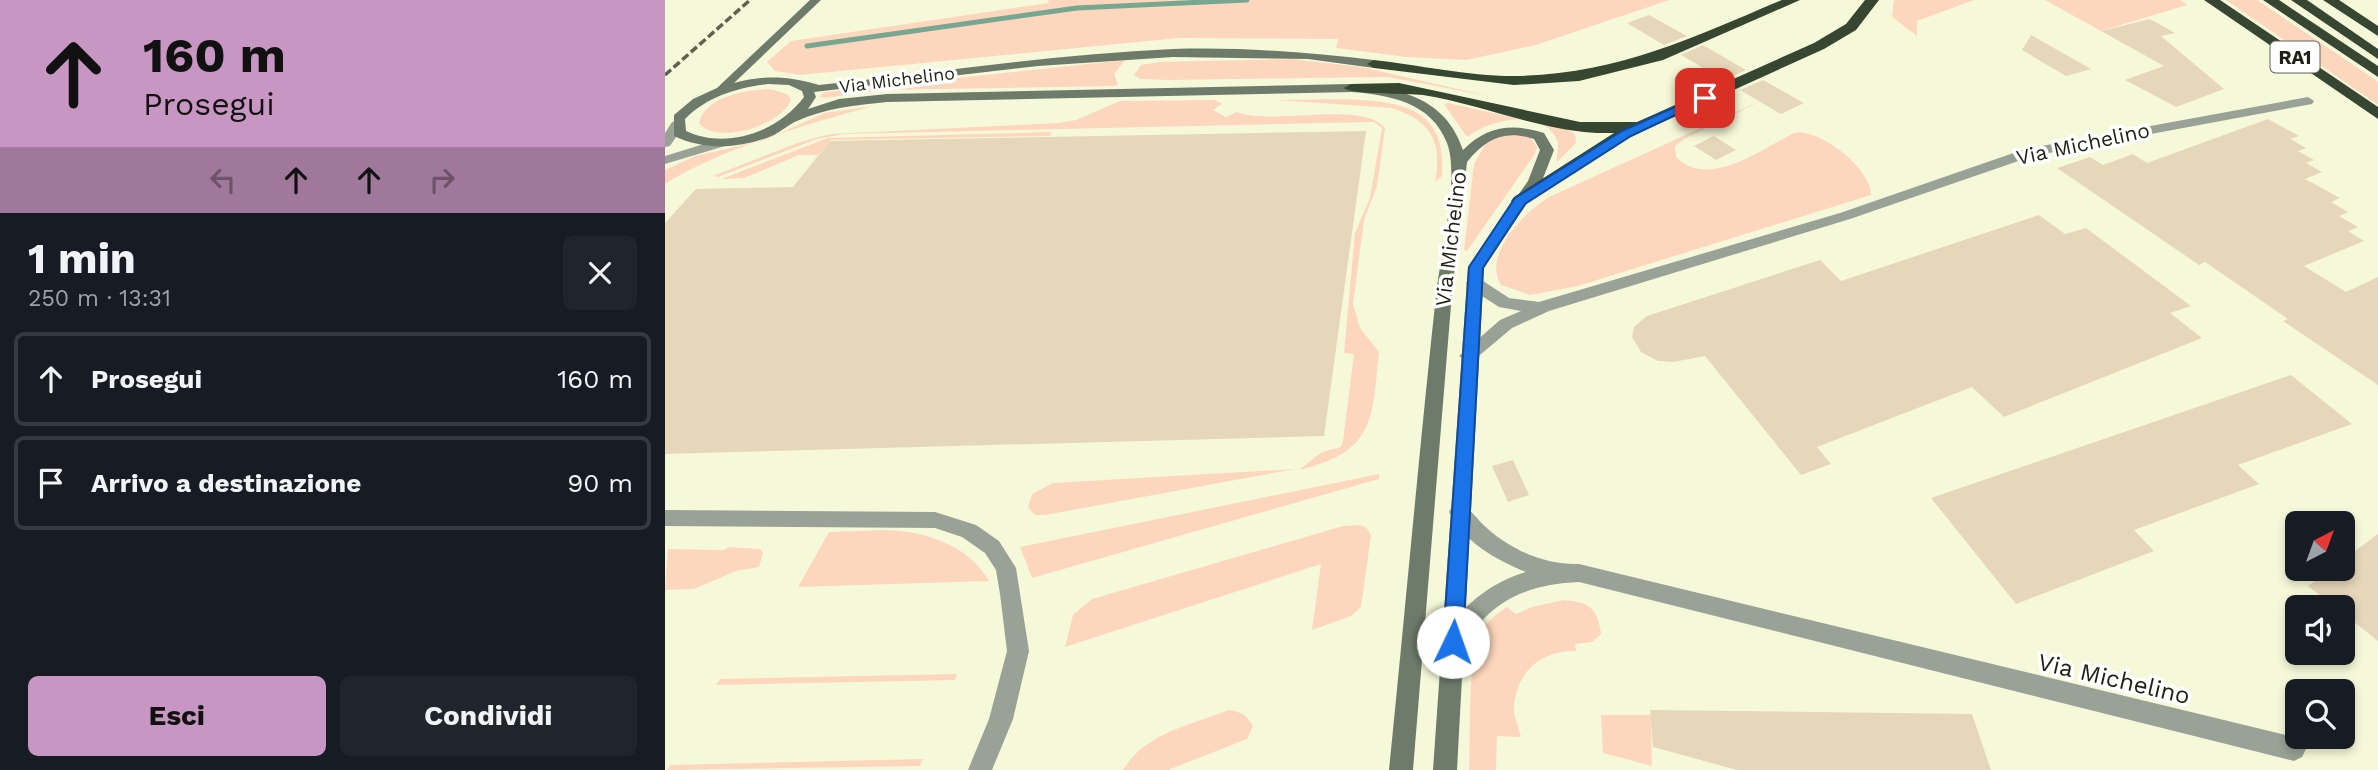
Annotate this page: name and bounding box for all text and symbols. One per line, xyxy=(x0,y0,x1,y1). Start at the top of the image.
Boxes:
text: 160 m xyxy=(143,26,286,84)
icon: ahead xyxy=(28,28,119,119)
road number: RA1 xyxy=(2271,41,2319,72)
street label: Via Michelino xyxy=(838,62,956,97)
pin xyxy=(1675,68,1735,128)
icon: arrive xyxy=(1686,79,1724,117)
text: Prosegui xyxy=(143,85,275,123)
street label: Via Michelino xyxy=(2014,117,2152,170)
icon: left xyxy=(204,161,242,199)
icon: ahead xyxy=(277,161,315,199)
icon: ahead xyxy=(350,161,388,199)
icon: right xyxy=(423,161,461,199)
street label: Via Michelino xyxy=(1430,170,1471,308)
text: 1 min xyxy=(28,234,136,283)
button: close xyxy=(563,236,637,310)
text: 250 m · 13:31 xyxy=(28,285,171,312)
icon: ahead xyxy=(32,360,70,398)
text: Prosegui xyxy=(91,364,202,394)
text: 160 m xyxy=(557,364,633,394)
icon: arrive xyxy=(32,464,70,502)
text: Arrivo a destinazione xyxy=(91,468,361,498)
text: 90 m xyxy=(567,468,633,498)
north arrow xyxy=(2285,511,2355,581)
map controls xyxy=(2285,511,2355,749)
button: sound xyxy=(2285,595,2355,665)
position arrow xyxy=(1416,605,1490,679)
street label: Via Michelino xyxy=(2035,648,2193,710)
button: Esci xyxy=(28,676,326,756)
button: Condividi xyxy=(340,676,637,756)
button: search xyxy=(2285,679,2355,749)

